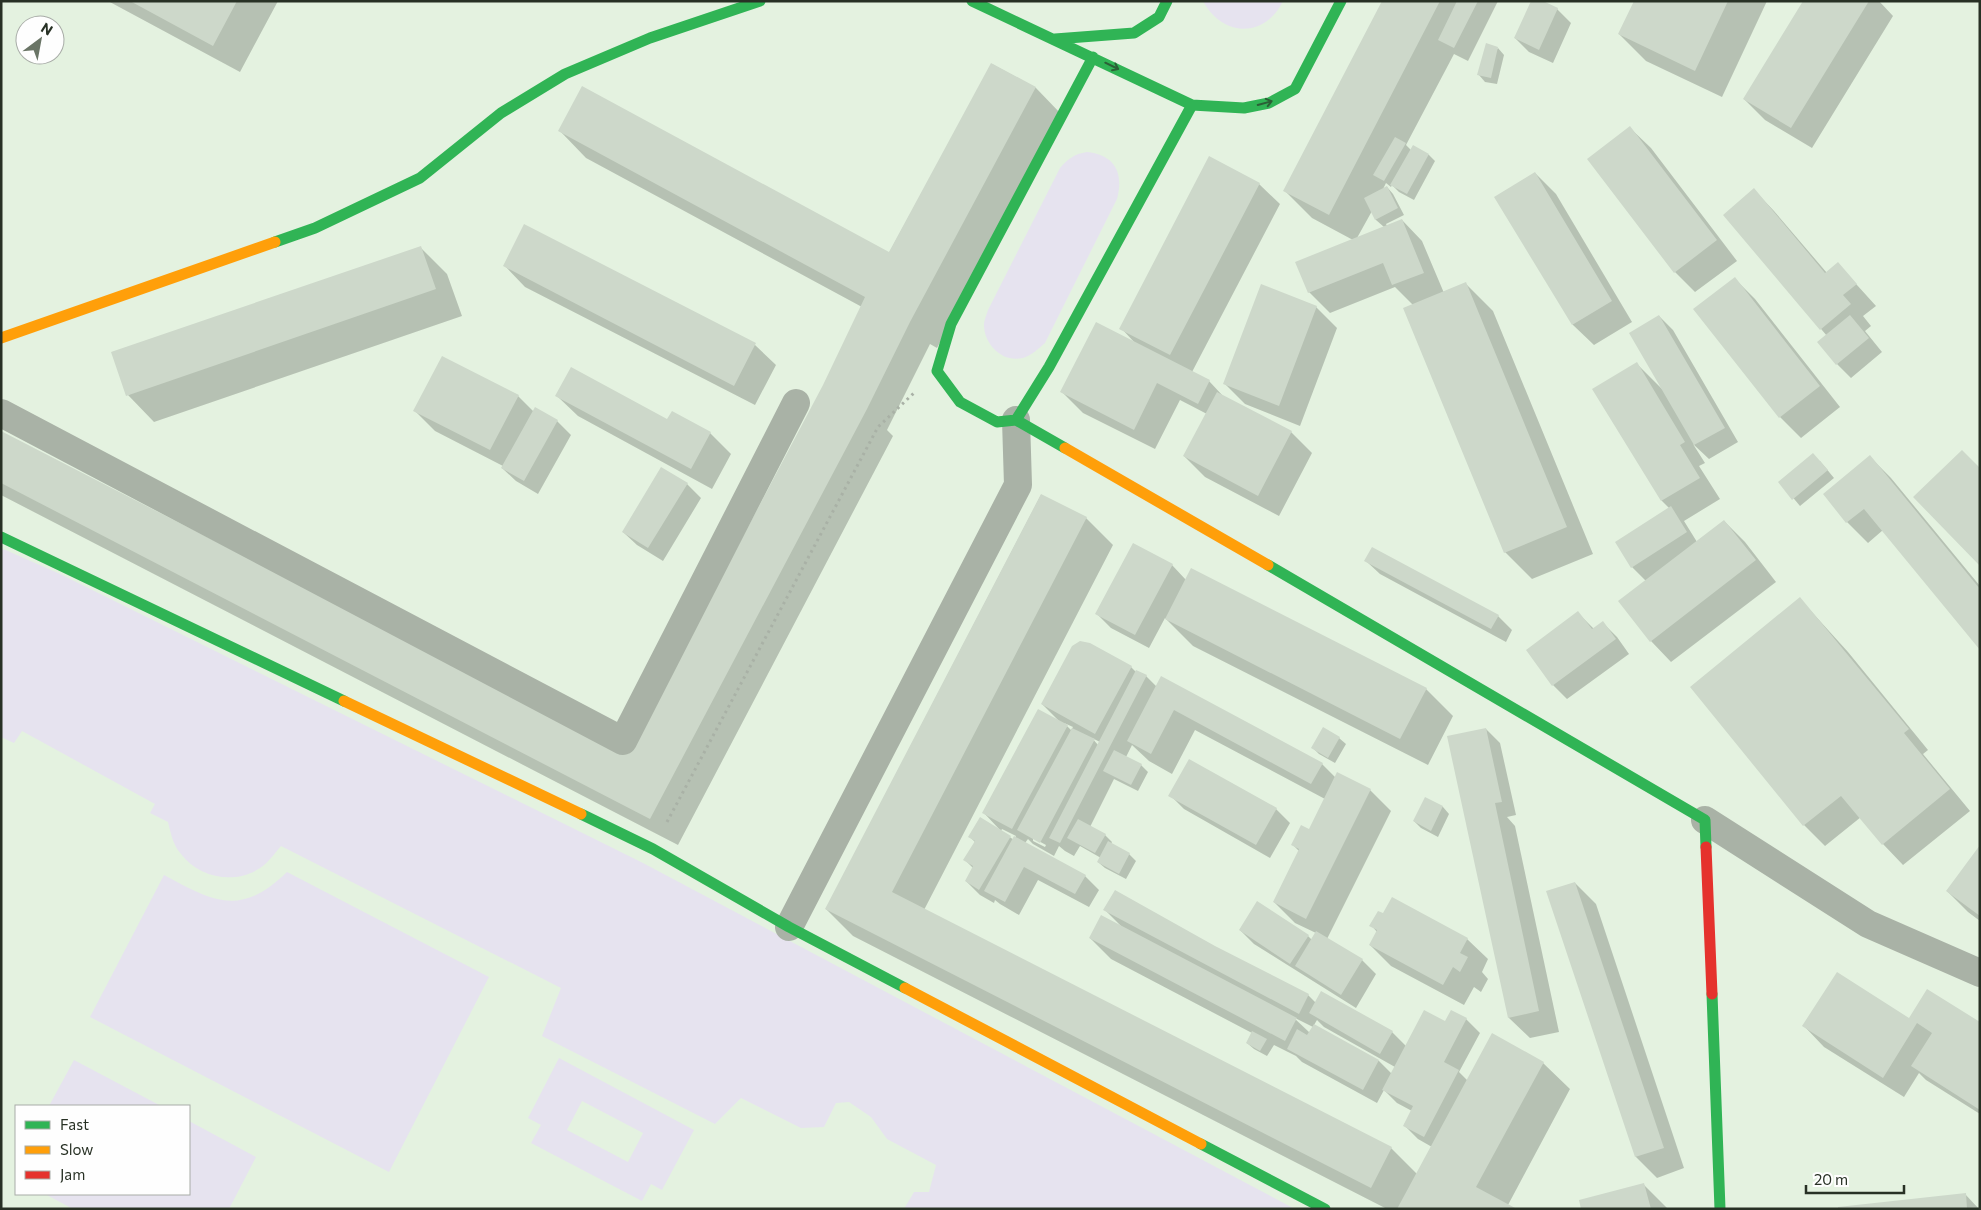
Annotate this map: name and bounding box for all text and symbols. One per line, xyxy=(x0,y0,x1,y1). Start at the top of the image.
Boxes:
north arrow xyxy=(15,15,65,65)
text: N xyxy=(38,19,56,39)
one-way arrow xyxy=(1104,61,1119,71)
one-way arrow xyxy=(1256,98,1272,108)
legend xyxy=(15,1105,190,1195)
text: Fast xyxy=(60,1115,89,1133)
text: Slow xyxy=(60,1140,93,1158)
scale bar xyxy=(1806,1162,1904,1194)
text: Jam xyxy=(60,1165,85,1183)
text: 20 m xyxy=(1814,1170,1848,1188)

